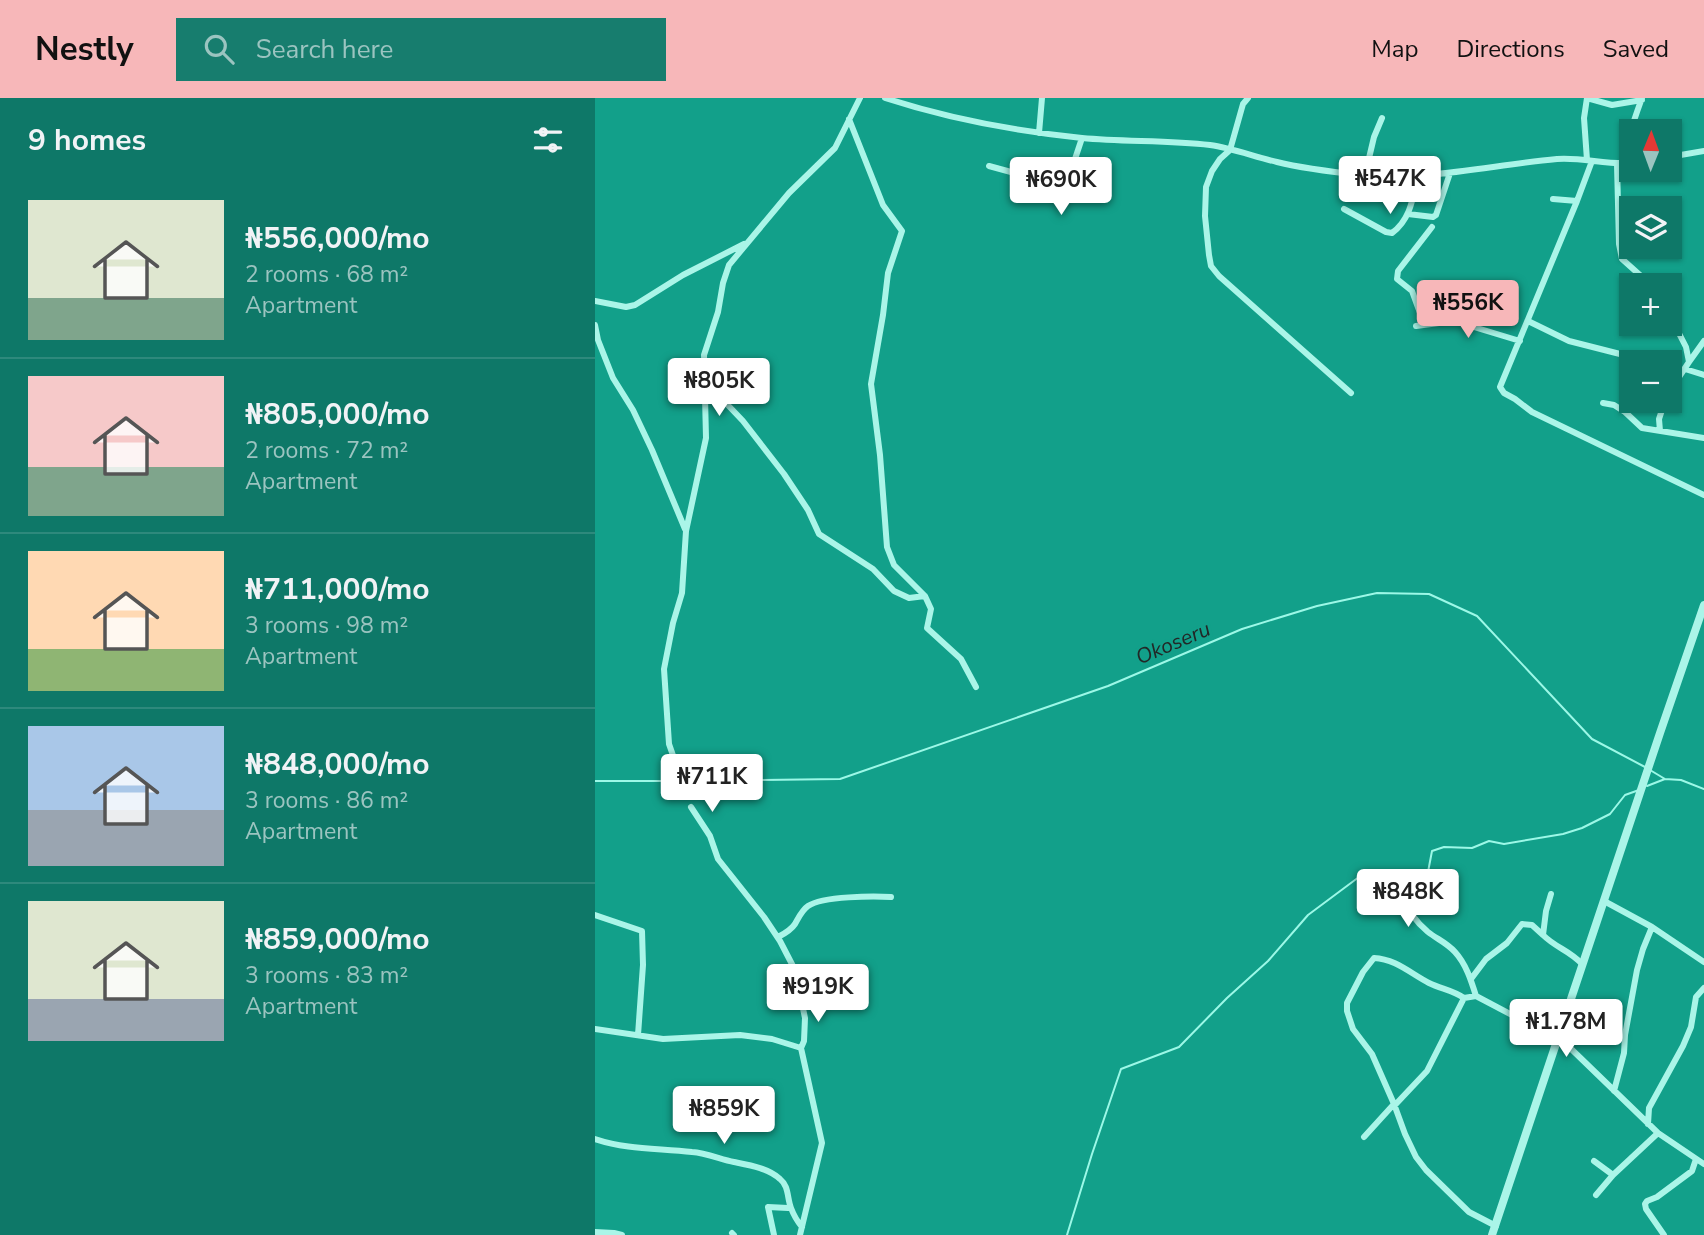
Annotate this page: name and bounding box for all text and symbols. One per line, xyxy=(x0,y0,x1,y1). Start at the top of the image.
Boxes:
search box xyxy=(176,18,666,81)
text: Nestly xyxy=(35,27,134,72)
icon: search xyxy=(200,30,238,68)
text: Search here xyxy=(256,32,393,67)
text: Map xyxy=(1371,33,1418,65)
text: Directions xyxy=(1456,33,1565,65)
text: Saved xyxy=(1603,33,1669,65)
north arrow xyxy=(1619,119,1682,182)
map controls xyxy=(1619,119,1682,413)
text: 9 homes xyxy=(28,120,146,161)
icon: filters xyxy=(529,121,567,159)
pin: ₦547K xyxy=(1341,156,1439,216)
pin: ₦690K xyxy=(1012,158,1110,217)
text: ₦547K xyxy=(1355,163,1425,194)
text: ₦690K xyxy=(1026,164,1096,195)
button: layers xyxy=(1619,196,1682,259)
text: ₦556,000/mo xyxy=(245,218,430,259)
icon: home xyxy=(84,228,168,312)
text: 2 rooms · 68 m² xyxy=(245,259,408,290)
button: + xyxy=(1619,273,1682,336)
pin: ₦556K xyxy=(1419,280,1517,340)
text: ₦556K xyxy=(1433,287,1503,318)
text: Apartment xyxy=(245,290,357,321)
button: − xyxy=(1619,350,1682,413)
pin: ₦805K xyxy=(670,358,768,418)
text: ₦805K xyxy=(684,365,754,396)
text: ₦805,000/mo xyxy=(245,394,430,435)
icon: home xyxy=(84,404,168,488)
text: 2 rooms · 72 m² xyxy=(245,435,408,466)
text: Apartment xyxy=(245,466,357,497)
text: ₦711,000/mo xyxy=(245,569,430,610)
icon: home xyxy=(84,579,168,663)
text: 3 rooms · 98 m² xyxy=(245,610,408,641)
water label: Okoseru xyxy=(1131,615,1215,671)
text: Apartment xyxy=(245,641,357,672)
text: ₦848,000/mo xyxy=(245,744,430,785)
icon: home xyxy=(84,754,168,838)
pin: ₦711K xyxy=(663,754,761,814)
text: ₦711K xyxy=(677,761,747,792)
text: 3 rooms · 86 m² xyxy=(245,785,408,816)
text: Apartment xyxy=(245,816,357,847)
pin: ₦848K xyxy=(1359,870,1457,929)
text: ₦848K xyxy=(1373,876,1443,907)
text: ₦859,000/mo xyxy=(245,919,430,960)
icon: home xyxy=(84,929,168,1013)
text: 3 rooms · 83 m² xyxy=(245,960,408,991)
pin: ₦919K xyxy=(769,964,867,1024)
text: ₦919K xyxy=(783,971,853,1002)
text: Apartment xyxy=(245,991,357,1022)
pin: ₦1.78M xyxy=(1509,1000,1623,1059)
text: ₦1.78M xyxy=(1526,1006,1606,1037)
pin: ₦859K xyxy=(675,1086,773,1146)
text: ₦859K xyxy=(689,1093,759,1124)

